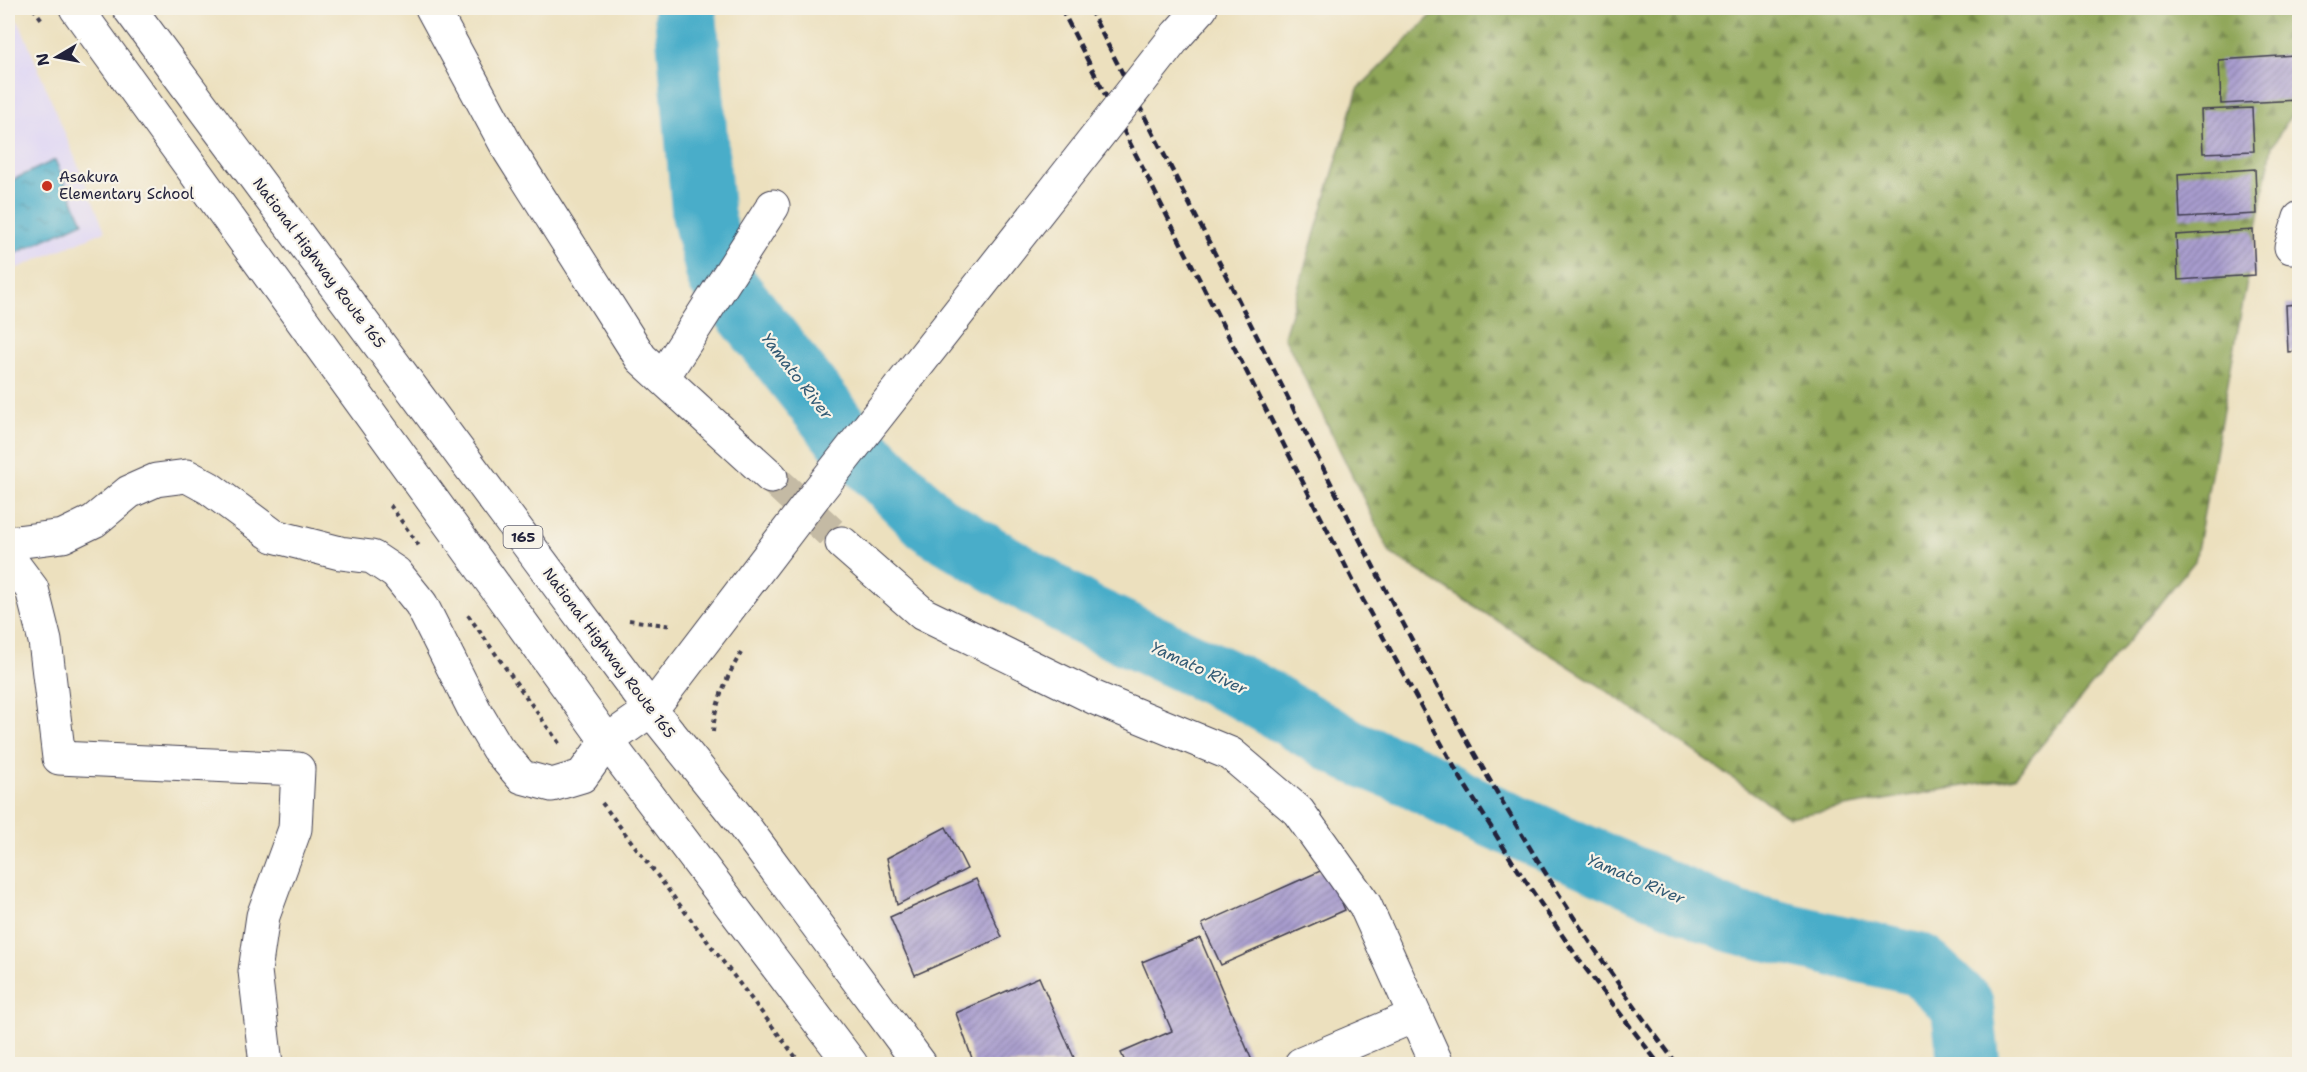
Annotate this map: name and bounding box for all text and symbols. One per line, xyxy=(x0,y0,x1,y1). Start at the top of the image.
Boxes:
north arrow xyxy=(27,27,87,87)
text: N xyxy=(31,51,54,68)
place label: Asakura Elementary School xyxy=(59,167,195,204)
street label: National Highway Route 165 xyxy=(248,174,390,352)
marker: Asakura Elementary School xyxy=(40,179,54,193)
water label: Yamato River xyxy=(757,328,838,424)
road number: 165 xyxy=(504,526,542,548)
street label: National Highway Route 165 xyxy=(538,564,680,742)
water label: Yamato River xyxy=(1147,636,1251,700)
water label: Yamato River xyxy=(1584,849,1688,909)

